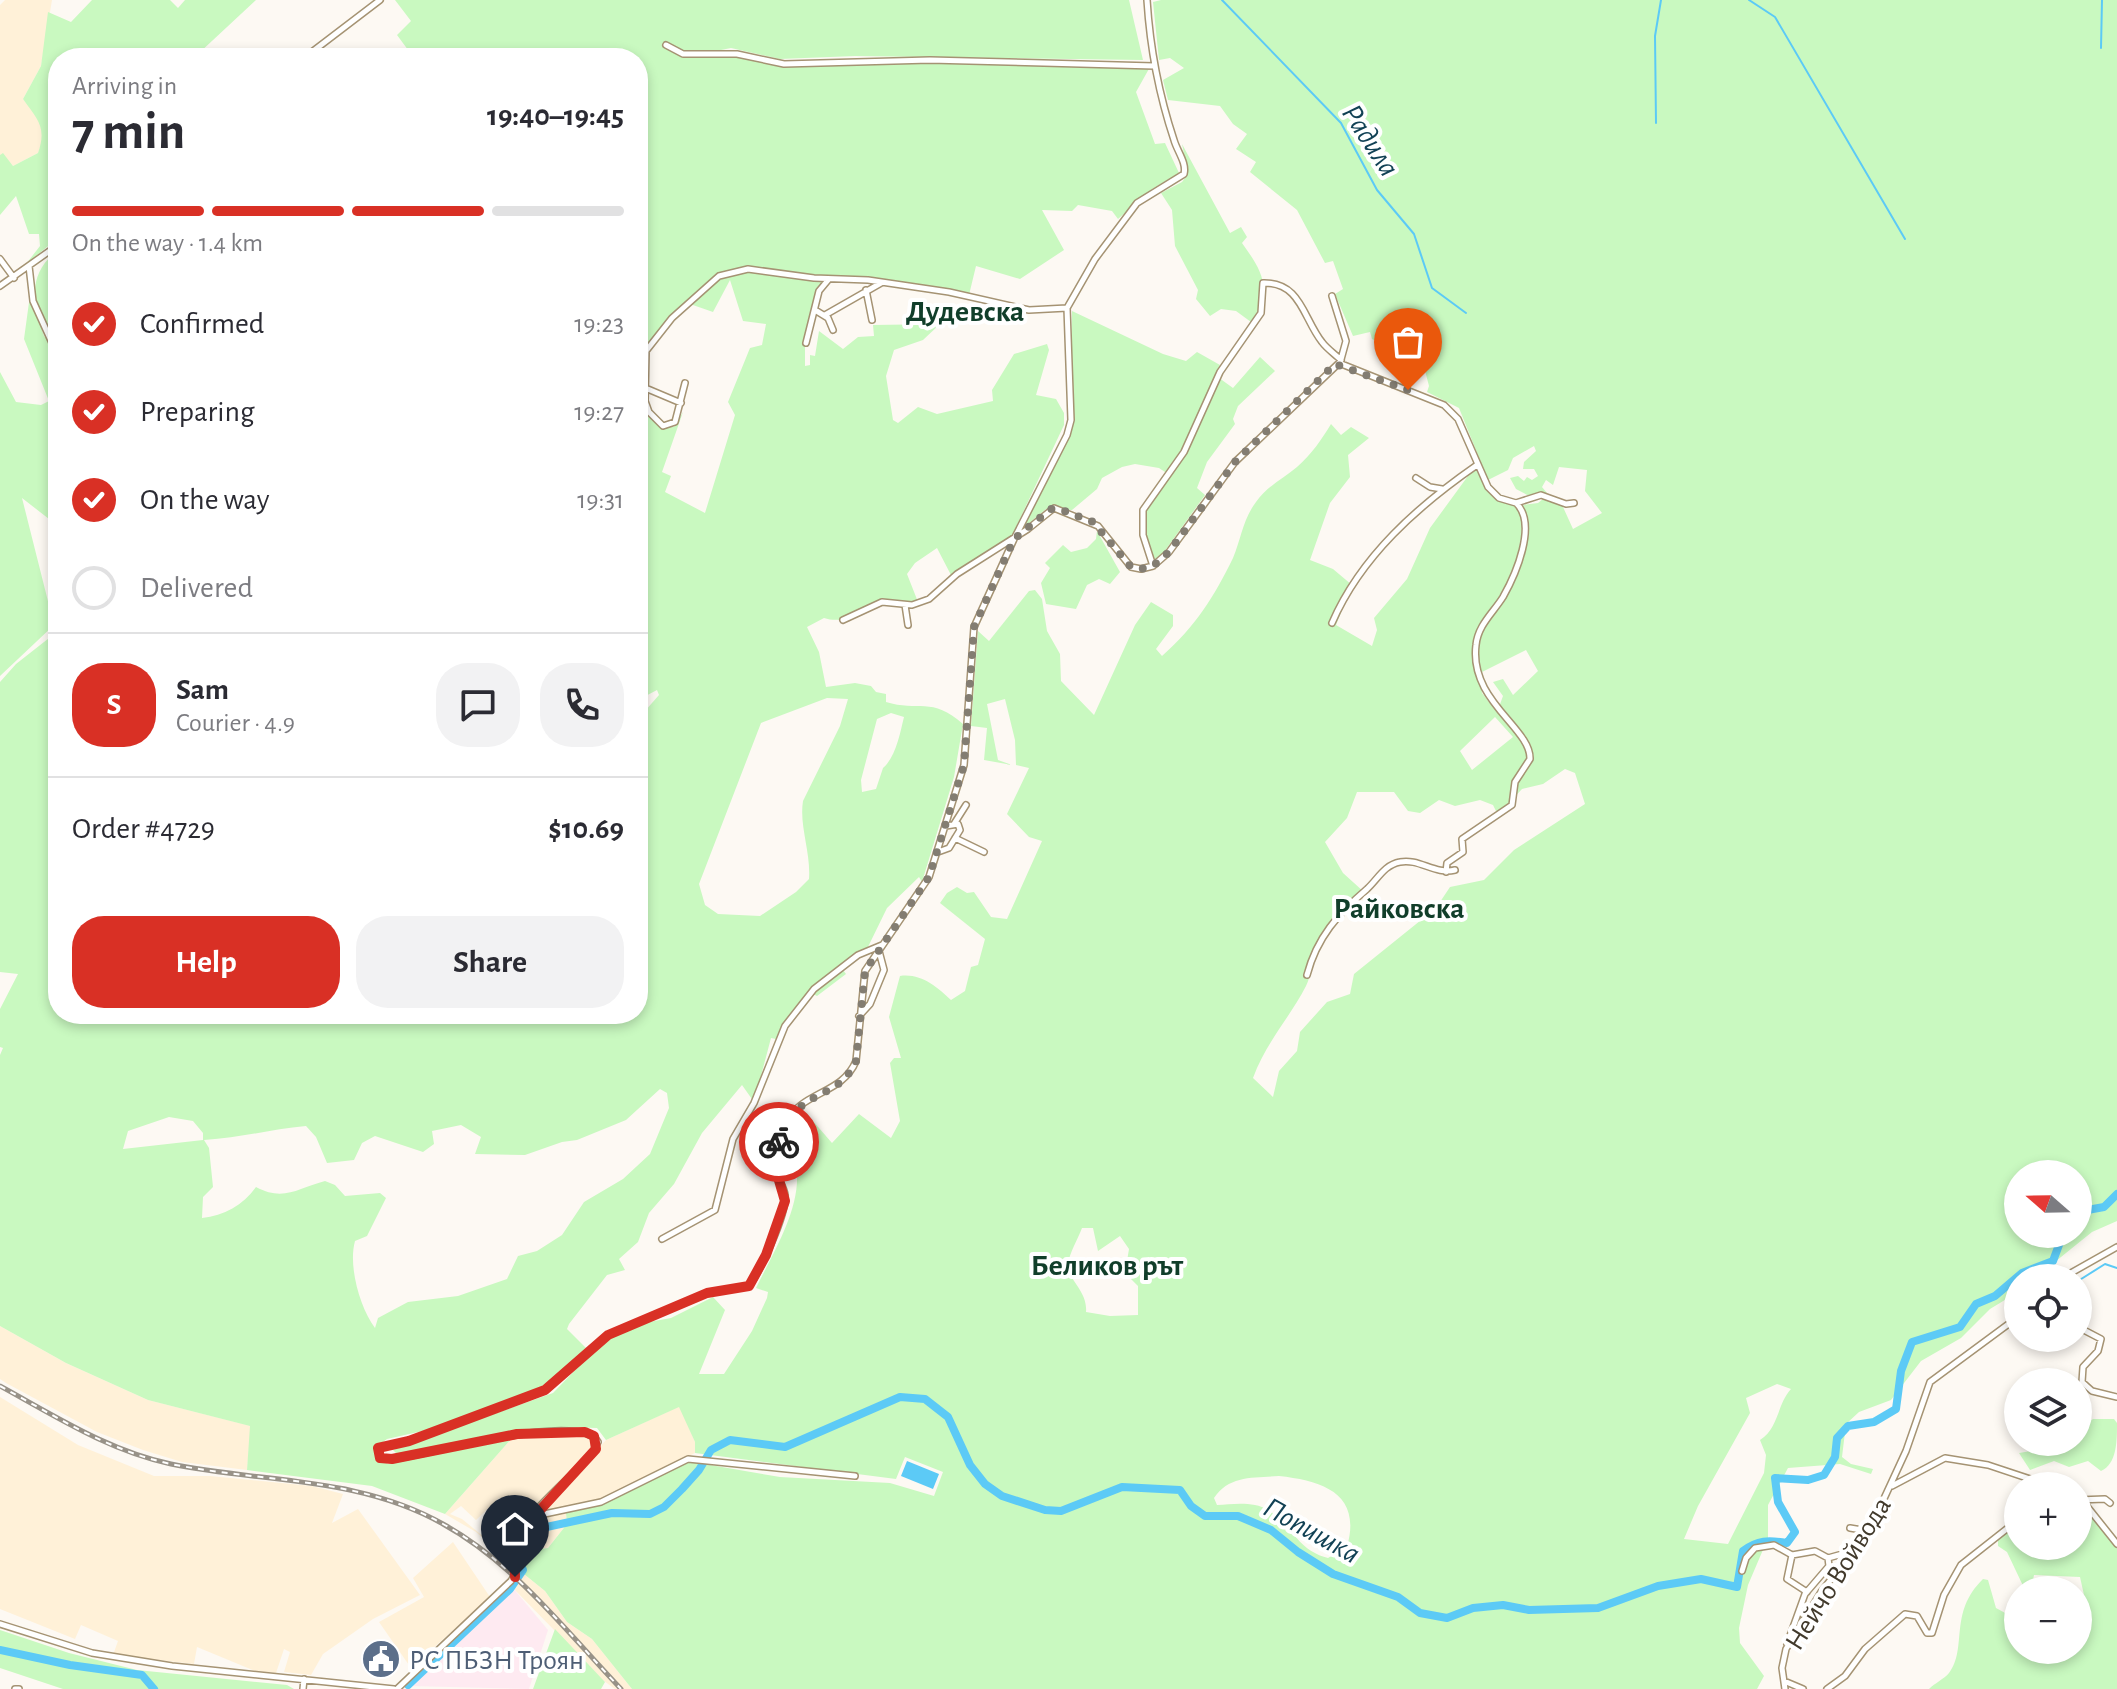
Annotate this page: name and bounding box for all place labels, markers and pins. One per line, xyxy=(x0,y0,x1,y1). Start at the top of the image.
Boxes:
pin xyxy=(1374,308,1442,390)
pin xyxy=(481,1495,549,1577)
public building icon: РС ПБЗН Троян xyxy=(360,1638,402,1680)
place label: РС ПБЗН Троян xyxy=(409,1647,584,1675)

